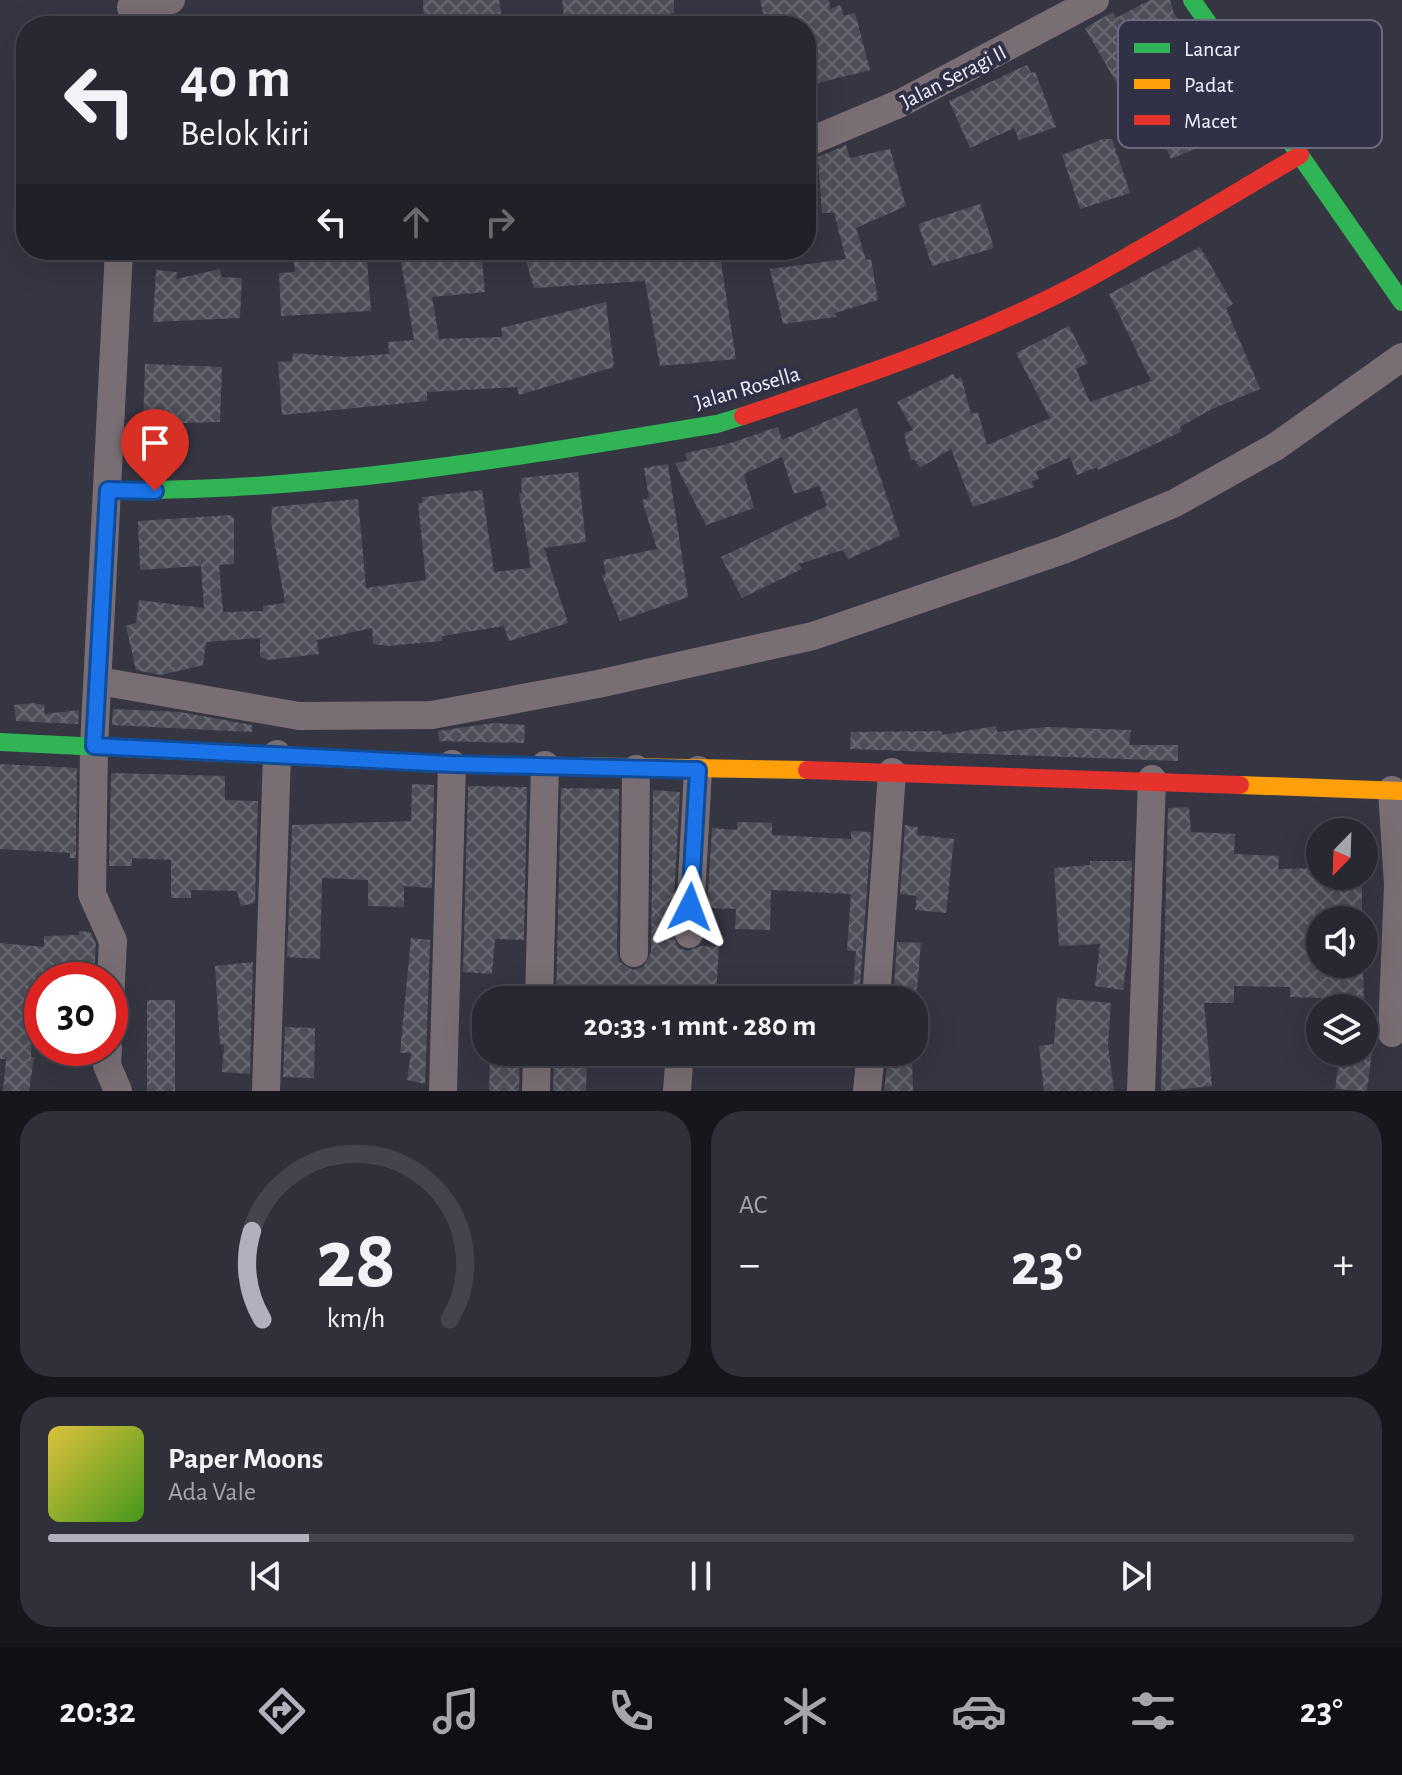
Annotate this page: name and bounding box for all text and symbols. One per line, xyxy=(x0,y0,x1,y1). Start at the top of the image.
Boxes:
legend xyxy=(1118,20,1382,148)
text: Lancar xyxy=(1184,38,1240,60)
street label: Jalan Seragi II xyxy=(897,41,1010,113)
icon: left xyxy=(48,48,152,152)
text: 40 m xyxy=(180,51,291,107)
text: Padat xyxy=(1184,74,1234,96)
text: Macet xyxy=(1184,110,1237,132)
text: Belok kiri xyxy=(180,116,310,152)
icon: left xyxy=(310,200,354,244)
icon: ahead xyxy=(394,200,438,244)
icon: right xyxy=(478,200,522,244)
street label: Jalan Rosella xyxy=(692,362,802,413)
pin xyxy=(121,409,189,491)
icon: arrive xyxy=(133,421,177,465)
north arrow xyxy=(1306,818,1378,890)
map controls xyxy=(1306,818,1378,1066)
position arrow xyxy=(648,865,732,949)
button: sound xyxy=(1306,906,1378,978)
speed limit sign: 30 xyxy=(24,962,128,1066)
button: layers xyxy=(1306,994,1378,1066)
text: 20:33 · 1 mnt · 280 m xyxy=(583,1011,817,1041)
text: AC xyxy=(739,1192,767,1218)
text: 28 xyxy=(315,1219,396,1303)
text: 23° xyxy=(1011,1236,1082,1296)
text: − xyxy=(739,1243,760,1287)
text: + xyxy=(1333,1243,1354,1287)
text: km/h xyxy=(326,1304,385,1333)
text: Paper Moons xyxy=(168,1444,323,1474)
text: Ada Vale xyxy=(168,1479,256,1505)
icon: previous xyxy=(244,1554,288,1598)
icon: pause xyxy=(679,1554,723,1598)
icon: next xyxy=(1114,1554,1158,1598)
icon: directions xyxy=(254,1683,310,1739)
icon: music xyxy=(428,1683,484,1739)
icon: phone xyxy=(603,1683,659,1739)
icon: climate xyxy=(777,1683,833,1739)
icon: car xyxy=(951,1683,1007,1739)
icon: filters xyxy=(1125,1683,1181,1739)
text: 20:32 xyxy=(59,1693,136,1729)
text: 23° xyxy=(1300,1693,1343,1729)

